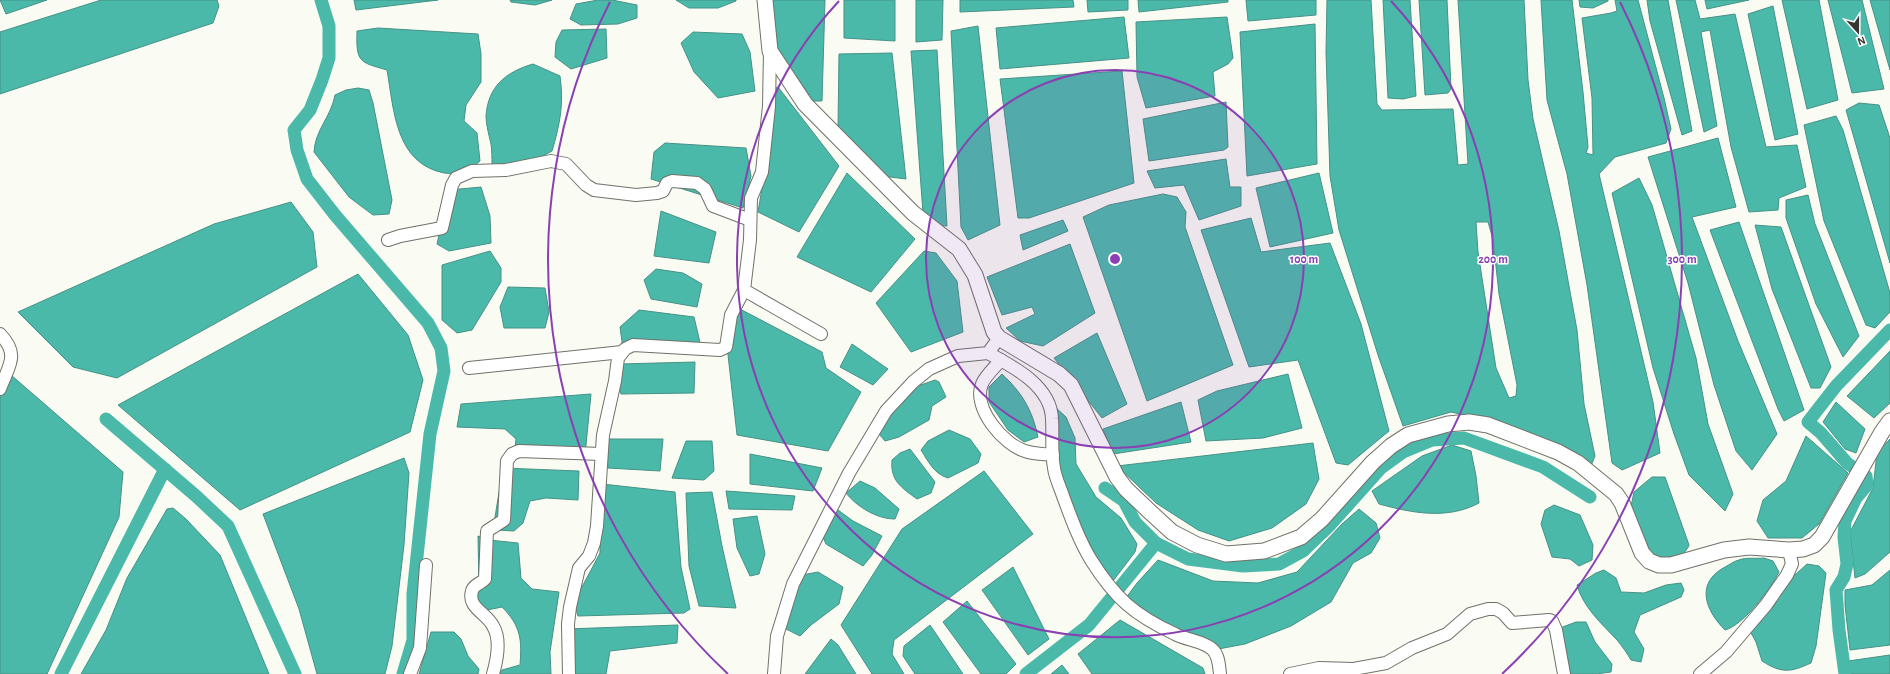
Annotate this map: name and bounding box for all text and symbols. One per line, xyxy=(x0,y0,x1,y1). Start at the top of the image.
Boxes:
north arrow xyxy=(1838,12,1878,52)
text: N xyxy=(1856,34,1867,47)
centre of rings xyxy=(1108,252,1122,266)
text: 100 m xyxy=(1290,253,1318,265)
text: 200 m xyxy=(1478,253,1508,265)
text: 300 m xyxy=(1667,253,1697,265)

